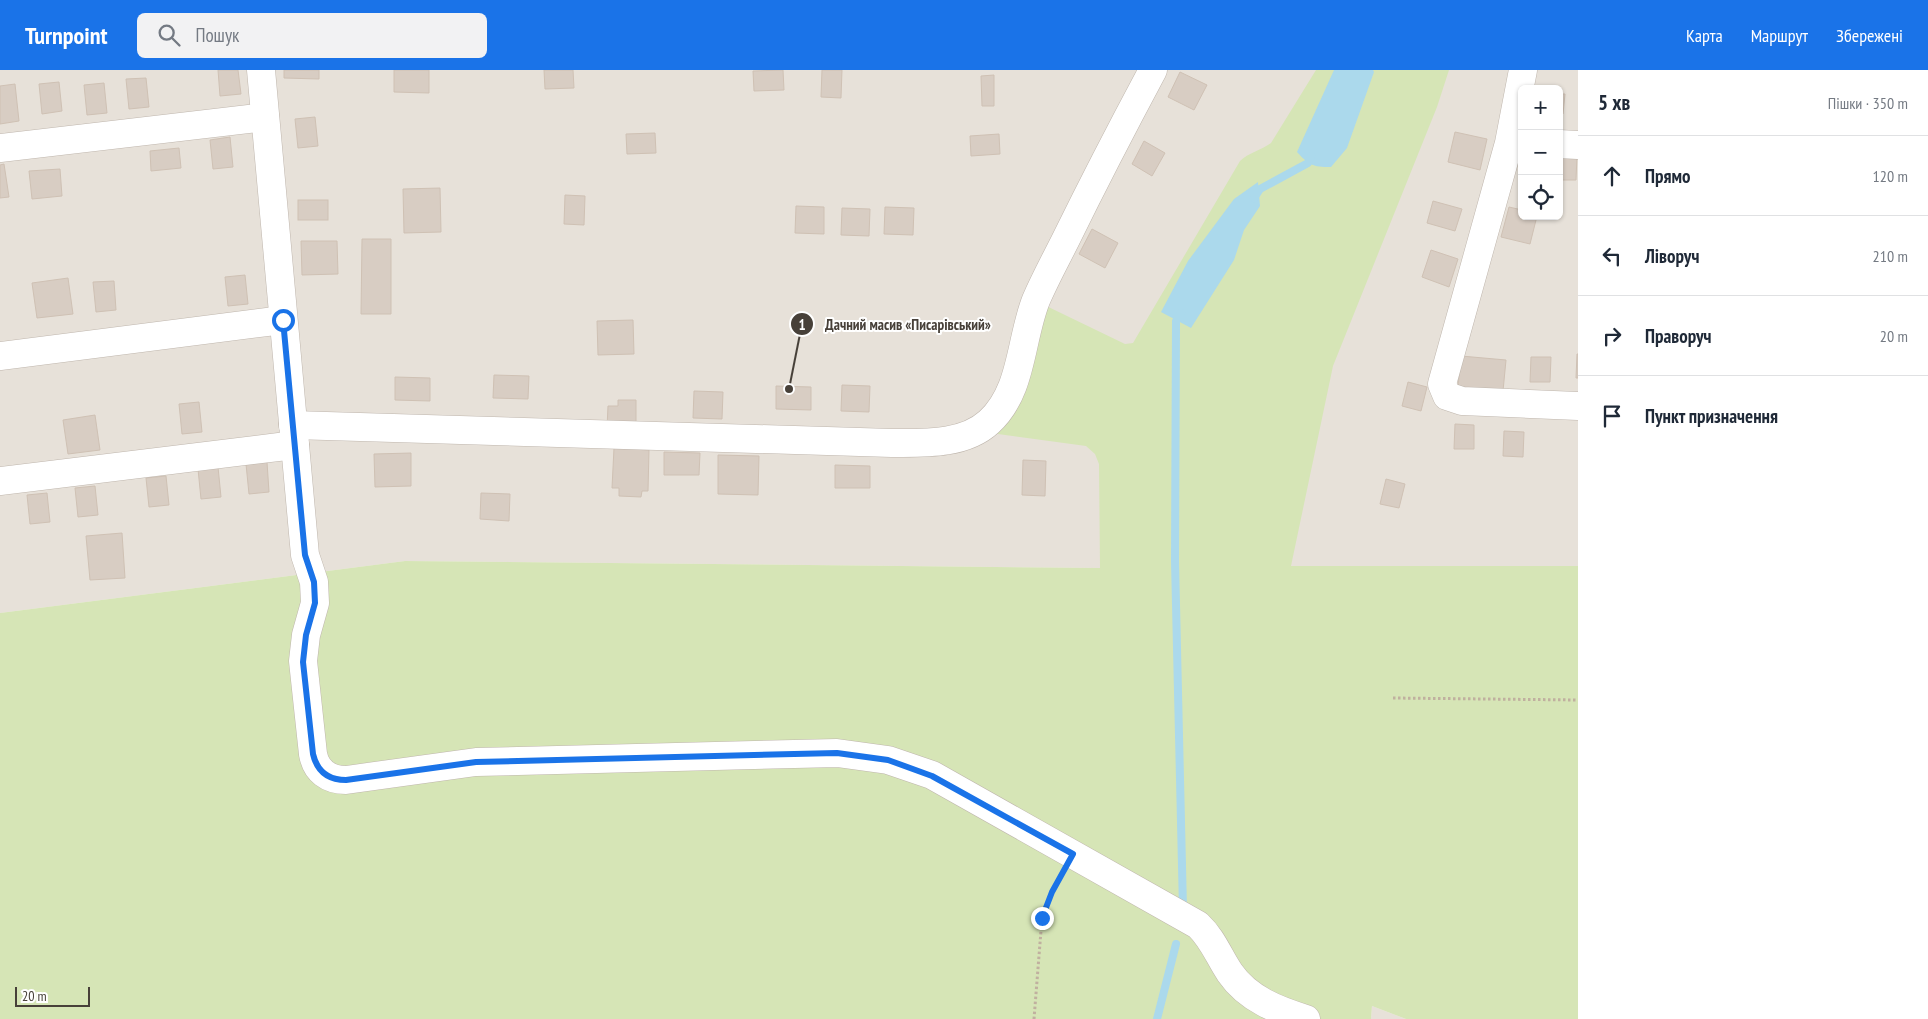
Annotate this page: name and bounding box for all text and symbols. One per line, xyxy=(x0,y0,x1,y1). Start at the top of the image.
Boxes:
search box xyxy=(137,13,487,58)
text: Turnpoint xyxy=(25,20,107,51)
icon: search xyxy=(155,21,183,49)
text: Пошук xyxy=(195,23,239,47)
text: Карта xyxy=(1686,24,1723,47)
text: Маршрут xyxy=(1751,24,1808,47)
text: Збережені xyxy=(1836,24,1903,47)
map controls xyxy=(1518,85,1563,220)
button: + xyxy=(1518,85,1563,130)
text: 5 хв xyxy=(1598,89,1630,116)
text: Пішки · 350 m xyxy=(1828,93,1908,113)
button: − xyxy=(1518,130,1563,175)
icon: ahead xyxy=(1598,162,1626,190)
text: Прямо xyxy=(1645,164,1690,188)
text: 120 m xyxy=(1873,166,1908,186)
button: locate xyxy=(1518,175,1563,220)
icon: left xyxy=(1598,242,1626,270)
text: Ліворуч xyxy=(1645,244,1699,268)
text: 210 m xyxy=(1873,246,1908,266)
route start xyxy=(272,309,295,332)
callout: Дачний масив «Писарівський» xyxy=(790,309,1001,339)
text: 1 xyxy=(798,315,806,334)
text: Дачний масив «Писарівський» xyxy=(825,315,991,334)
icon: right xyxy=(1598,322,1626,350)
text: Праворуч xyxy=(1645,324,1712,348)
text: 20 m xyxy=(1880,326,1908,346)
icon: arrive xyxy=(1598,402,1626,430)
text: Пункт призначення xyxy=(1645,404,1778,428)
route end xyxy=(1031,907,1054,930)
scale bar xyxy=(15,984,90,1007)
text: 20 m xyxy=(22,987,47,1005)

